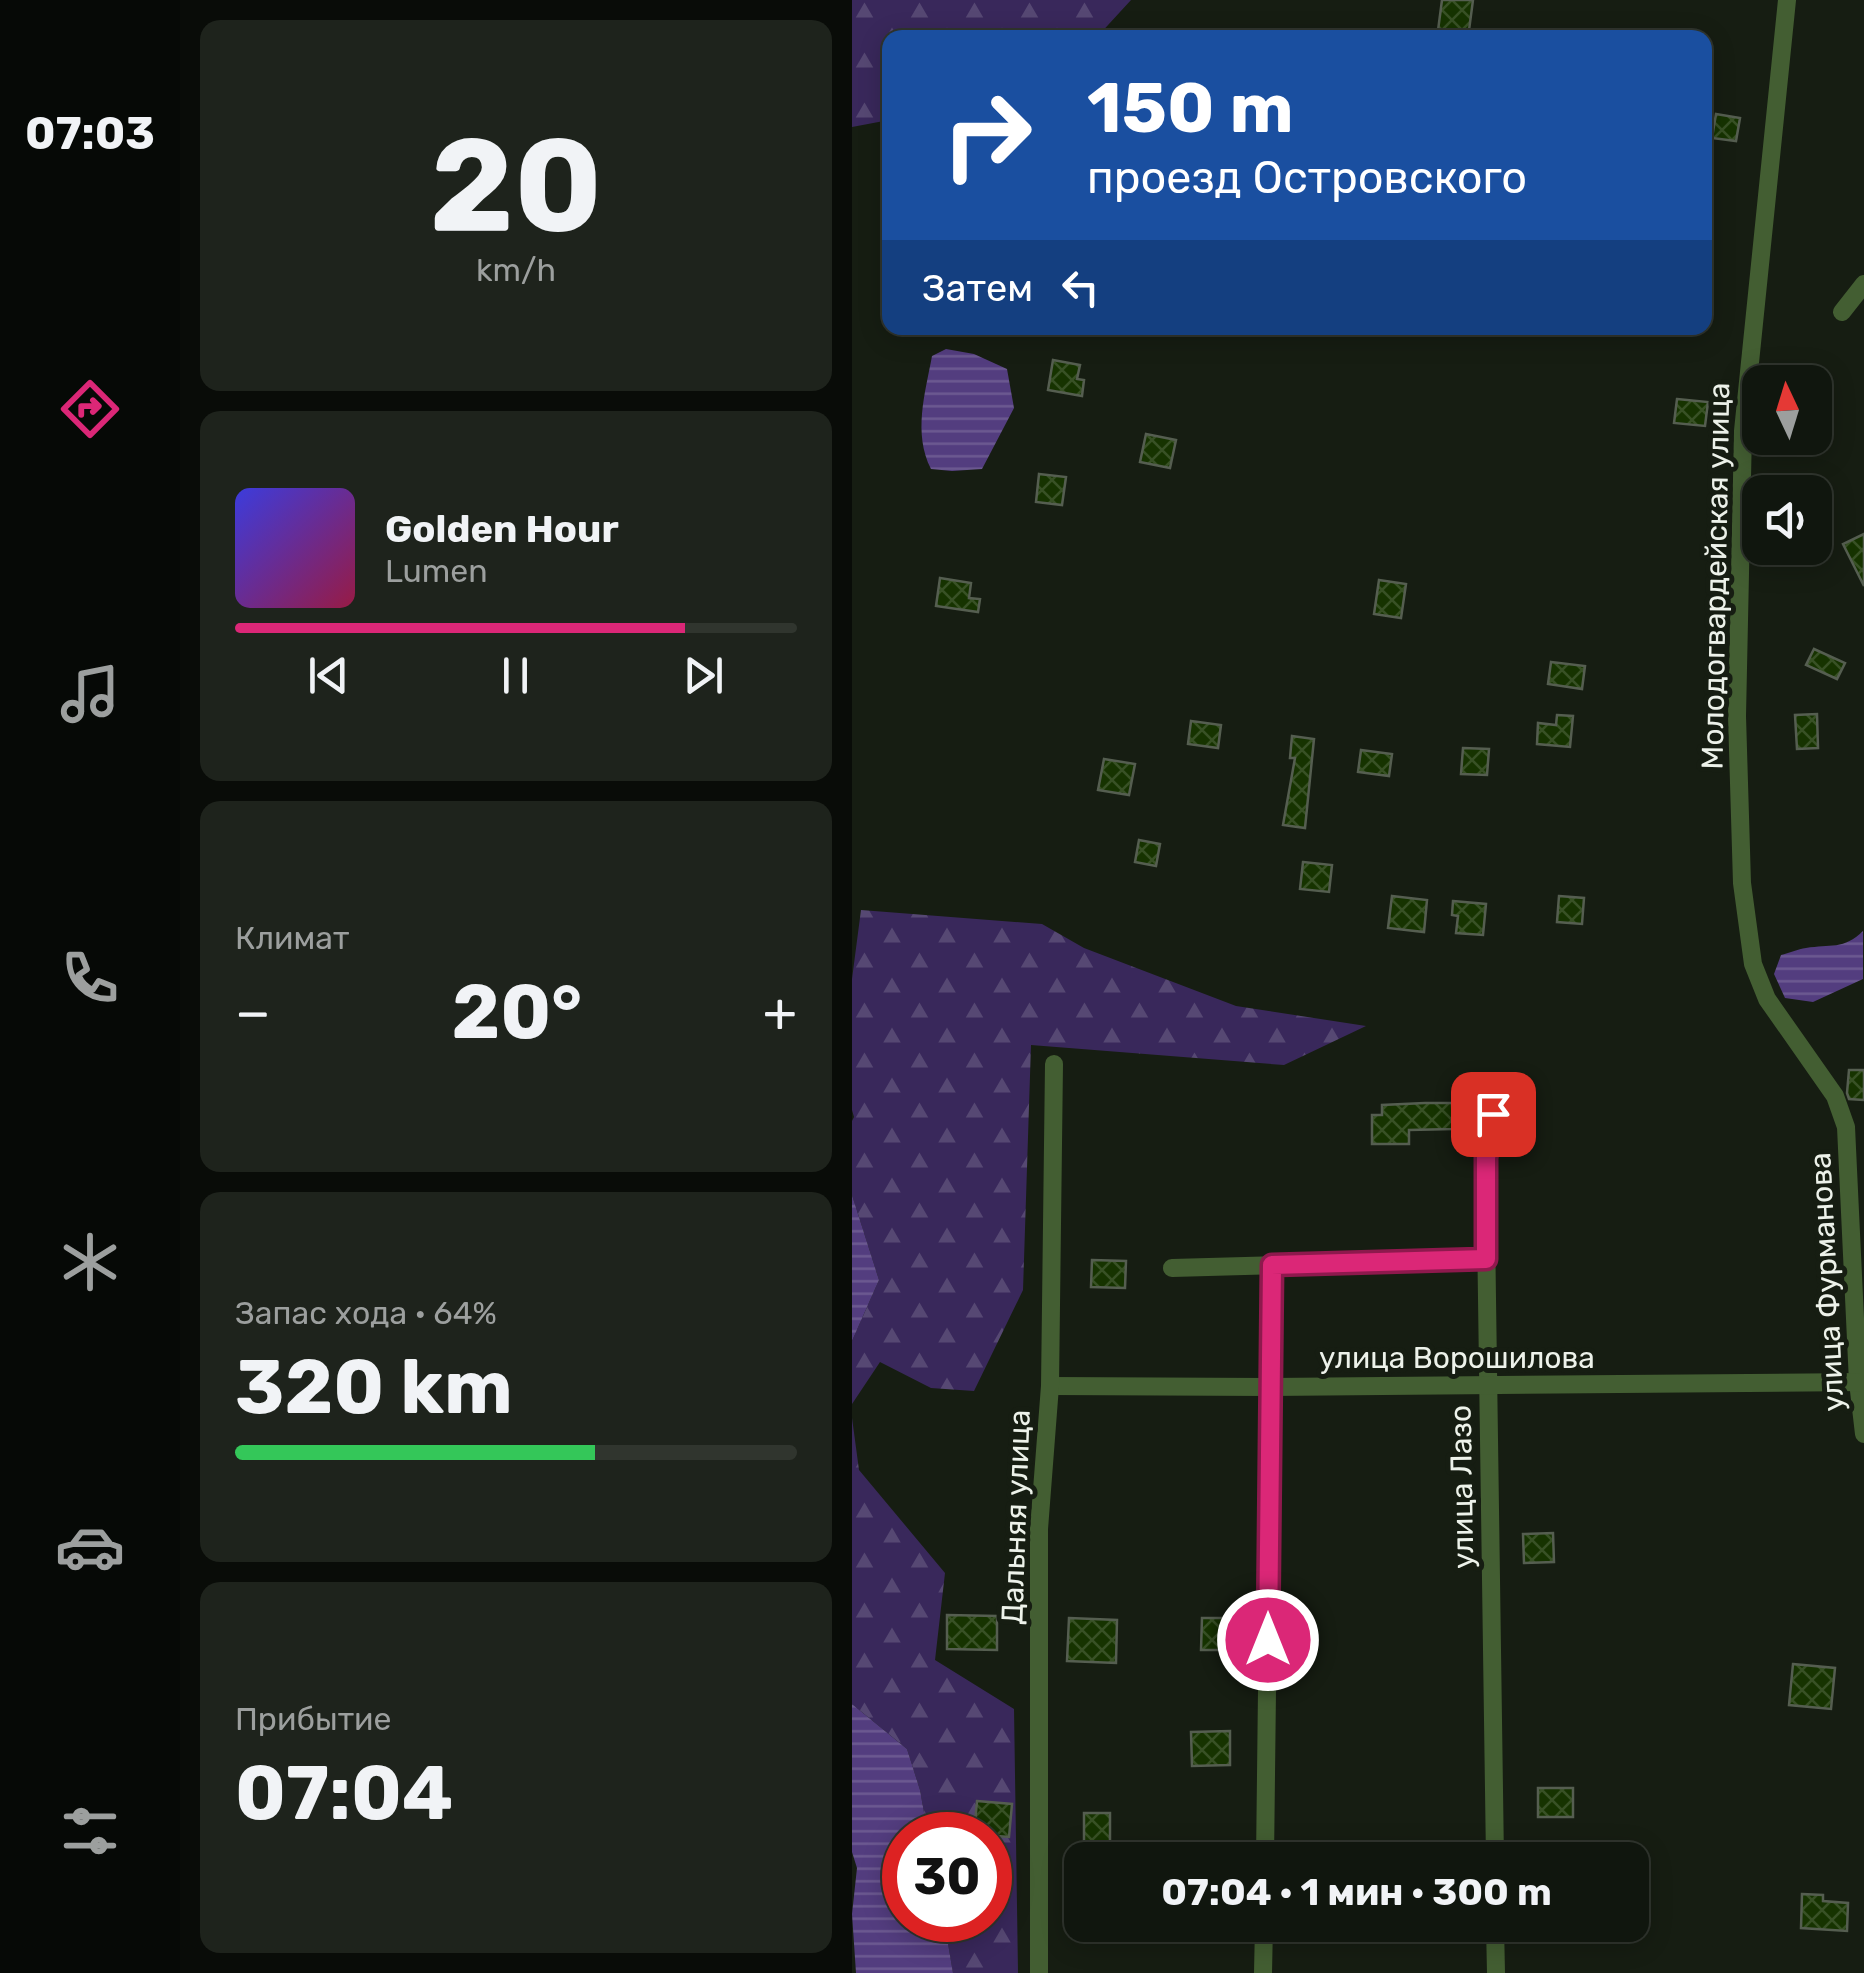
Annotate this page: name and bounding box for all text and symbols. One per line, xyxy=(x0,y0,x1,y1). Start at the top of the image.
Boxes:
text: 150 m xyxy=(1087,67,1294,150)
icon: right xyxy=(922,70,1052,200)
text: 07:03 xyxy=(25,107,155,160)
text: 20 xyxy=(430,108,602,263)
text: проезд Островского xyxy=(1087,151,1527,204)
text: km/h xyxy=(476,251,556,289)
icon: left xyxy=(1053,260,1108,315)
text: Затем xyxy=(922,265,1033,311)
north arrow xyxy=(1742,365,1832,455)
map controls xyxy=(1742,365,1832,565)
icon: directions xyxy=(55,374,125,444)
street label: Молодогвардейская улица xyxy=(1695,382,1737,770)
button: sound xyxy=(1742,475,1832,565)
text: Golden Hour xyxy=(385,506,619,552)
text: Lumen xyxy=(385,552,488,590)
icon: previous xyxy=(301,648,356,703)
icon: pause xyxy=(488,648,543,703)
icon: next xyxy=(676,648,731,703)
icon: music xyxy=(55,659,125,729)
text: Климат xyxy=(235,919,349,957)
icon: phone xyxy=(55,943,125,1013)
text: 20° xyxy=(451,968,582,1057)
text: − xyxy=(235,980,271,1045)
text: + xyxy=(763,980,797,1045)
pin xyxy=(1451,1072,1536,1157)
icon: arrive xyxy=(1466,1087,1521,1142)
street label: улица Фурманова xyxy=(1802,1151,1852,1413)
icon: climate xyxy=(55,1227,125,1297)
text: Запас хода · 64% xyxy=(235,1294,497,1332)
street label: улица Ворошилова xyxy=(1319,1340,1595,1376)
text: 320 km xyxy=(235,1343,513,1432)
street label: улица Лазо xyxy=(1443,1405,1481,1569)
street label: Дальняя улица xyxy=(994,1409,1038,1625)
icon: car xyxy=(55,1512,125,1582)
position arrow xyxy=(1216,1588,1320,1692)
text: Прибытие xyxy=(235,1700,391,1738)
text: 07:04 xyxy=(235,1749,453,1838)
icon: filters xyxy=(55,1796,125,1866)
speed limit sign: 30 xyxy=(882,1812,1012,1942)
text: 07:04 · 1 мин · 300 m xyxy=(1161,1869,1552,1915)

